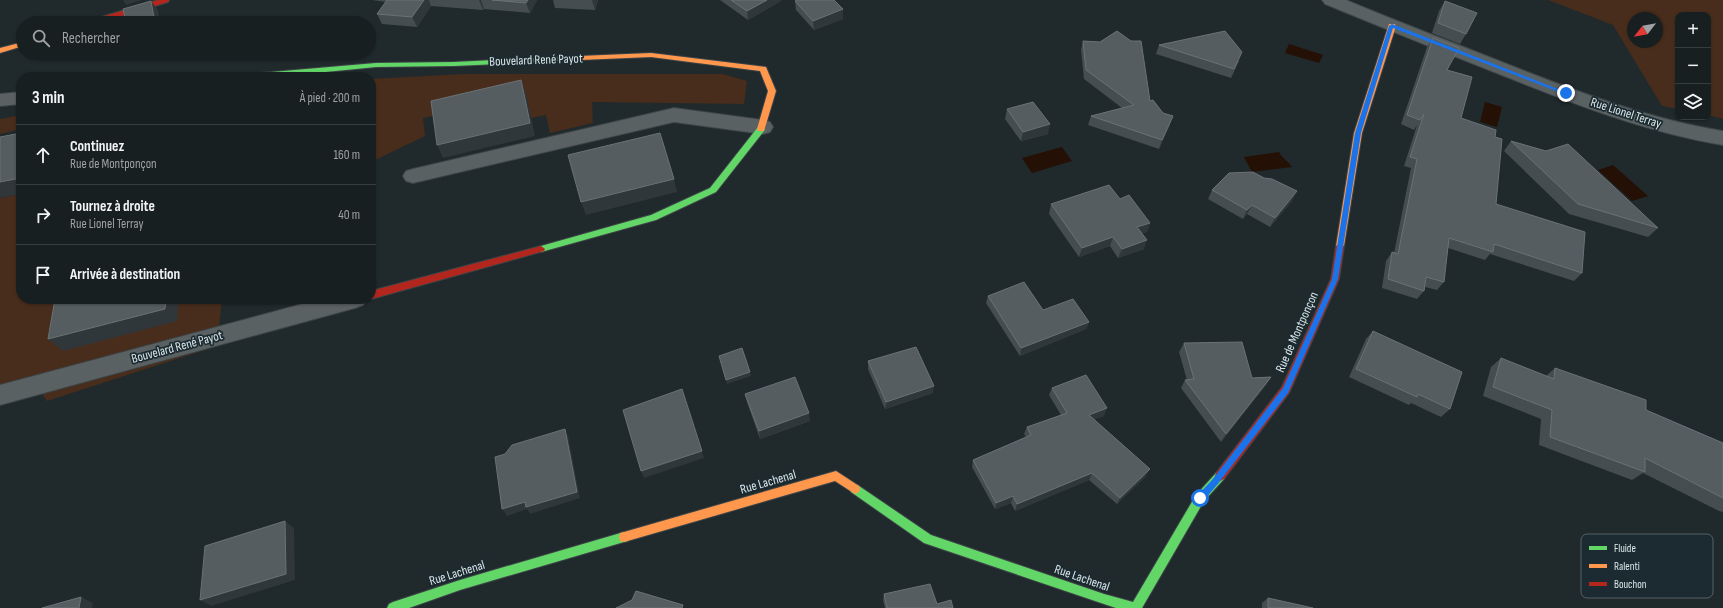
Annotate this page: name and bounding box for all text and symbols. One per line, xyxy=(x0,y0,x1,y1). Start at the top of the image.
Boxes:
north arrow xyxy=(1627,12,1663,48)
map controls xyxy=(1675,12,1711,120)
button: + xyxy=(1675,12,1711,48)
search box xyxy=(16,16,376,60)
icon: search xyxy=(30,27,52,49)
text: Rechercher xyxy=(62,29,120,48)
button: − xyxy=(1675,48,1711,84)
street label: Bouvelard René Payot xyxy=(489,50,583,70)
route end xyxy=(1557,84,1575,102)
button: layers xyxy=(1675,84,1711,120)
text: 3 min xyxy=(32,88,65,108)
text: À pied · 200 m xyxy=(300,90,360,106)
street label: Rue Lionel Terray xyxy=(1589,94,1663,132)
text: Continuez xyxy=(70,137,124,156)
icon: ahead xyxy=(32,144,54,166)
text: 160 m xyxy=(334,147,360,163)
text: Rue de Montponçon xyxy=(70,156,157,172)
text: Tournez à droite xyxy=(70,197,155,216)
icon: right xyxy=(32,204,54,226)
text: 40 m xyxy=(338,207,360,223)
text: Rue Lionel Terray xyxy=(70,216,143,232)
icon: arrive xyxy=(32,264,54,286)
text: Arrivée à destination xyxy=(70,265,180,284)
street label: Rue de Montponçon xyxy=(1272,289,1322,375)
street label: Bouvelard René Payot xyxy=(130,327,224,367)
street label: Rue Lachenal xyxy=(738,466,798,498)
route start xyxy=(1191,489,1209,507)
legend xyxy=(1581,534,1713,598)
text: Fluide xyxy=(1614,542,1636,555)
street label: Rue Lachenal xyxy=(427,557,487,589)
text: Ralenti xyxy=(1614,560,1640,573)
street label: Rue Lachenal xyxy=(1052,561,1112,595)
text: Bouchon xyxy=(1614,578,1647,591)

